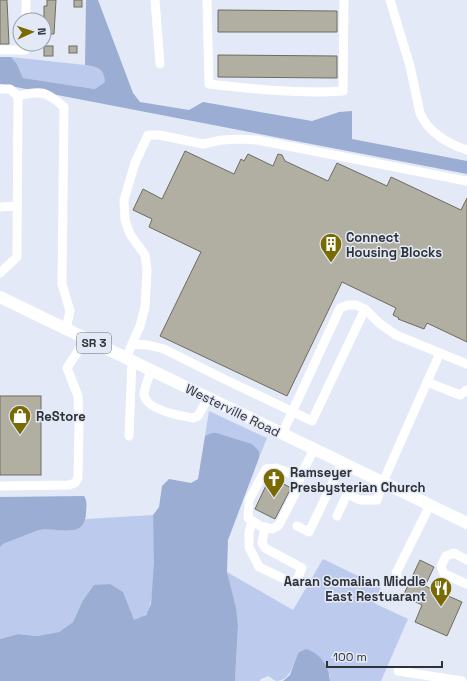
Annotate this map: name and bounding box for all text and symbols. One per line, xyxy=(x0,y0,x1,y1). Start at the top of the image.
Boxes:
north arrow xyxy=(12,12,52,52)
text: N xyxy=(35,27,49,36)
place label: Connect Housing Blocks xyxy=(346,229,442,261)
building icon: Connect Housing Blocks xyxy=(318,231,344,264)
road number: SR 3 xyxy=(77,333,111,353)
street label: Westerville Road xyxy=(183,380,283,441)
shop icon: ReStore xyxy=(7,403,33,436)
place label: ReStore xyxy=(36,408,86,425)
place label: Ramseyer Presbysterian Church xyxy=(290,464,426,496)
church icon: Ramseyer Presbysterian Church xyxy=(261,466,287,499)
place label: Aaran Somalian Middle East Restuarant xyxy=(284,573,426,605)
restaurant icon: Aaran Somalian Middle East Restuarant xyxy=(428,575,454,608)
scale bar xyxy=(327,643,442,669)
text: 100 m xyxy=(333,649,367,665)

